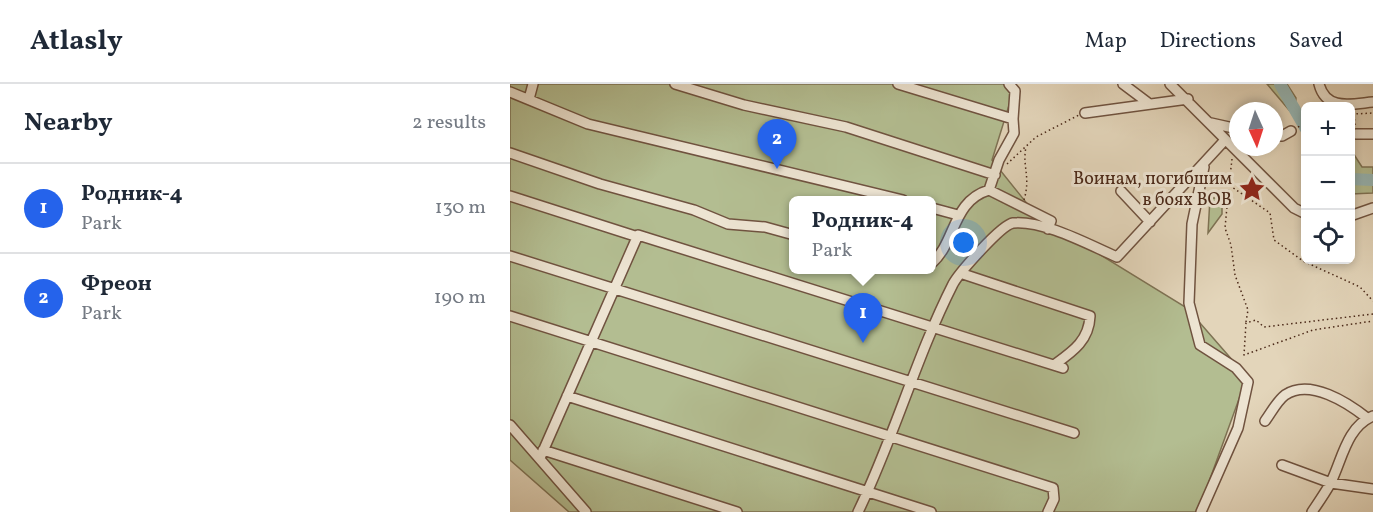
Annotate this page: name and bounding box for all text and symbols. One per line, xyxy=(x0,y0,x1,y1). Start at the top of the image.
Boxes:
text: Atlasly xyxy=(30,22,123,61)
text: Map xyxy=(1085,27,1127,56)
text: Directions xyxy=(1160,27,1256,56)
text: Saved xyxy=(1289,27,1343,56)
north arrow xyxy=(1229,102,1283,156)
map controls xyxy=(1301,102,1355,264)
button: + xyxy=(1301,102,1355,156)
text: Nearby xyxy=(24,105,113,141)
text: 2 results xyxy=(412,109,486,137)
pin: 2 xyxy=(758,120,796,169)
button: − xyxy=(1301,156,1355,210)
place label: Воинам, погибшим в боях ВОВ xyxy=(1073,167,1232,213)
place icon: Воинам, погибшим в боях ВОВ xyxy=(1237,174,1267,204)
text: Родник-4 xyxy=(81,179,183,210)
text: 1 xyxy=(39,194,48,222)
text: 130 m xyxy=(435,194,486,222)
popup xyxy=(789,196,936,274)
text: Родник-4 xyxy=(812,206,913,237)
text: Park xyxy=(81,210,122,238)
button: locate xyxy=(1301,210,1355,264)
your location xyxy=(949,228,978,257)
text: Park xyxy=(812,237,852,265)
text: Фреон xyxy=(81,269,152,300)
text: 2 xyxy=(38,284,49,312)
text: 190 m xyxy=(434,284,486,312)
pin: 1 xyxy=(844,294,882,343)
text: Park xyxy=(81,300,122,328)

